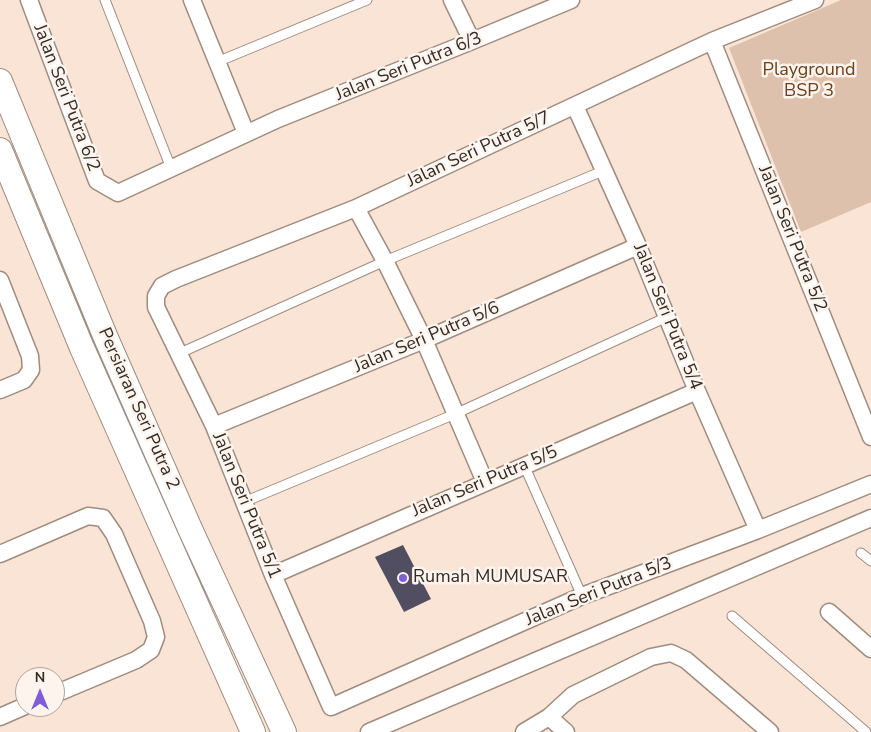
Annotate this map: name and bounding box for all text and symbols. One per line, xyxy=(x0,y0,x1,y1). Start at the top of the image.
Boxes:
street label: Jalan Seri Putra 6/2 xyxy=(28,21,104,175)
street label: Jalan Seri Putra 6/3 xyxy=(333,28,485,106)
park label: Playground BSP 3 xyxy=(763,60,855,102)
street label: Jalan Seri Putra 5/7 xyxy=(404,107,554,193)
street label: Jalan Seri Putra 5/2 xyxy=(753,163,831,315)
street label: Jalan Seri Putra 5/4 xyxy=(628,241,706,393)
street label: Jalan Seri Putra 5/6 xyxy=(351,298,503,378)
street label: Persiaran Seri Putra 2 xyxy=(93,325,183,493)
street label: Jalan Seri Putra 5/1 xyxy=(207,430,285,582)
street label: Jalan Seri Putra 5/5 xyxy=(409,442,561,522)
street label: Jalan Seri Putra 5/3 xyxy=(523,553,675,631)
place label: Rumah MUMUSAR xyxy=(413,567,568,589)
marker: Rumah MUMUSAR xyxy=(397,572,409,584)
north arrow xyxy=(15,667,65,717)
text: N xyxy=(35,668,45,687)

